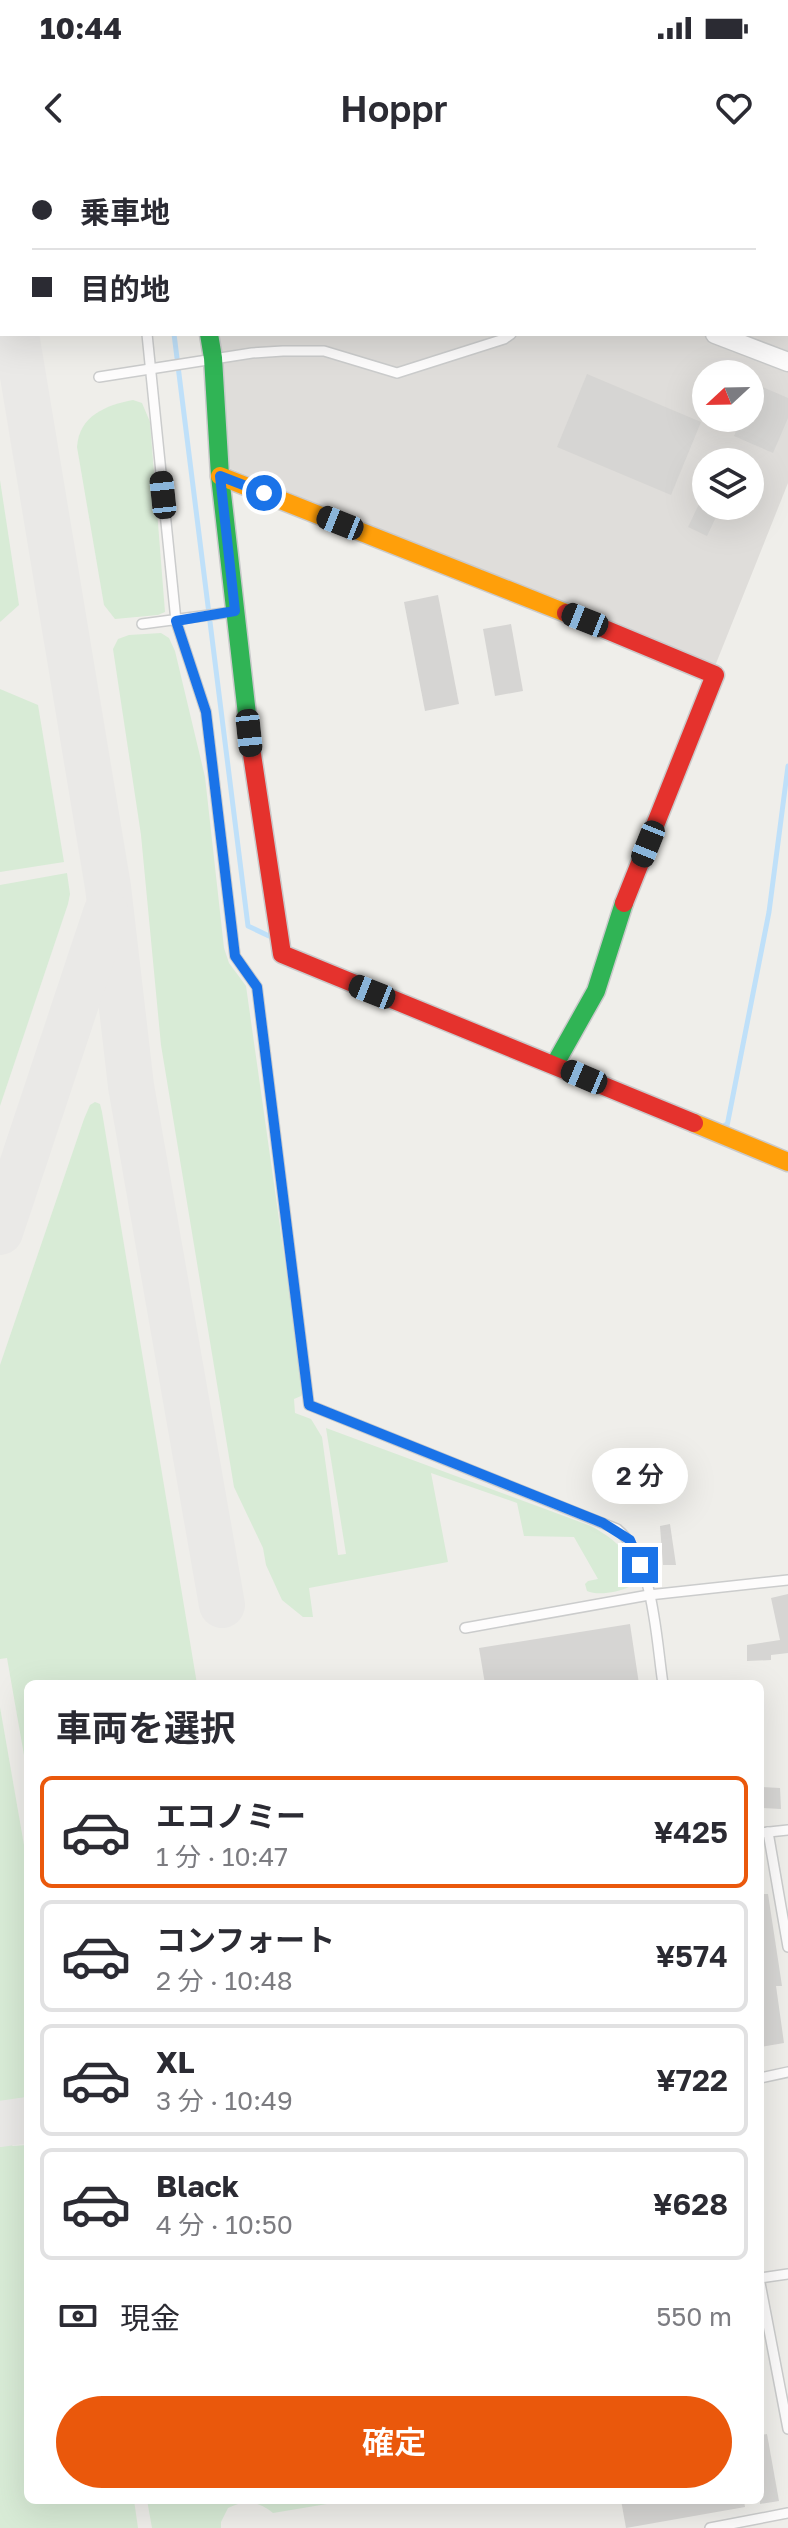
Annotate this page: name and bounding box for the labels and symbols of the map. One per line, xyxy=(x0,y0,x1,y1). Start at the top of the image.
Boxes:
north arrow xyxy=(692,360,764,432)
car xyxy=(149,470,177,520)
route start xyxy=(246,475,282,511)
car xyxy=(313,503,367,543)
car xyxy=(558,600,612,640)
car xyxy=(235,708,263,758)
car xyxy=(628,817,668,871)
car xyxy=(345,972,399,1012)
car xyxy=(557,1057,611,1097)
callout: 2 分 xyxy=(592,1449,688,1505)
route end xyxy=(622,1547,658,1583)

